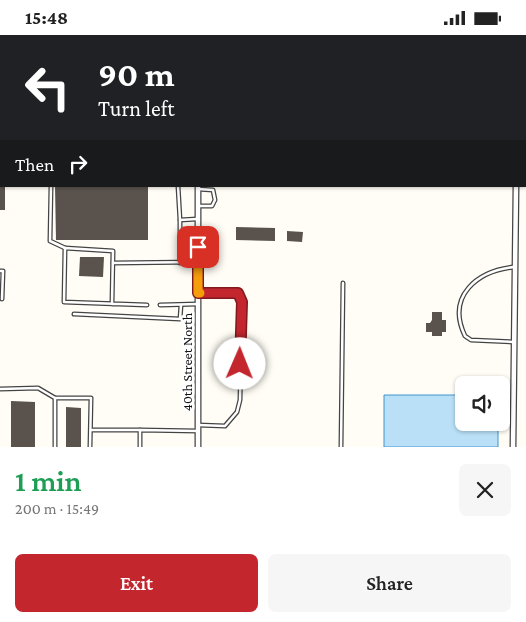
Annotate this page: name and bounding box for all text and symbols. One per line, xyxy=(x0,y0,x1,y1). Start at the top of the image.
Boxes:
text: 15:48 xyxy=(25,7,68,28)
icon: left xyxy=(15,55,80,120)
text: 90 m xyxy=(98,55,175,94)
text: Turn left xyxy=(98,96,175,121)
icon: right xyxy=(64,150,92,178)
text: Then xyxy=(15,154,54,175)
pin xyxy=(177,226,219,268)
icon: arrive xyxy=(184,233,212,261)
street label: 40th Street North xyxy=(179,312,195,411)
position arrow xyxy=(213,337,265,389)
map controls xyxy=(455,376,510,431)
button: sound xyxy=(455,376,510,431)
text: 1 min xyxy=(15,464,82,497)
button: close xyxy=(459,464,511,516)
text: 200 m · 15:49 xyxy=(15,500,99,517)
button: Exit xyxy=(15,554,258,612)
button: Share xyxy=(268,554,511,612)

